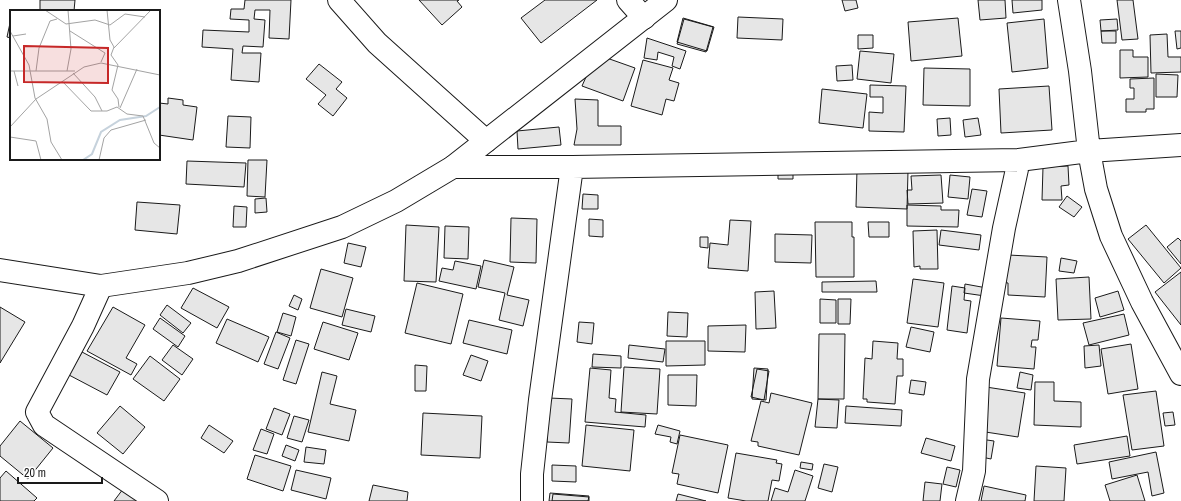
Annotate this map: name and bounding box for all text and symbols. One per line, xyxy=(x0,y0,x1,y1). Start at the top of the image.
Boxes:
inset map xyxy=(10,10,160,160)
scale bar xyxy=(18,459,102,485)
text: 20 m xyxy=(24,465,46,481)

